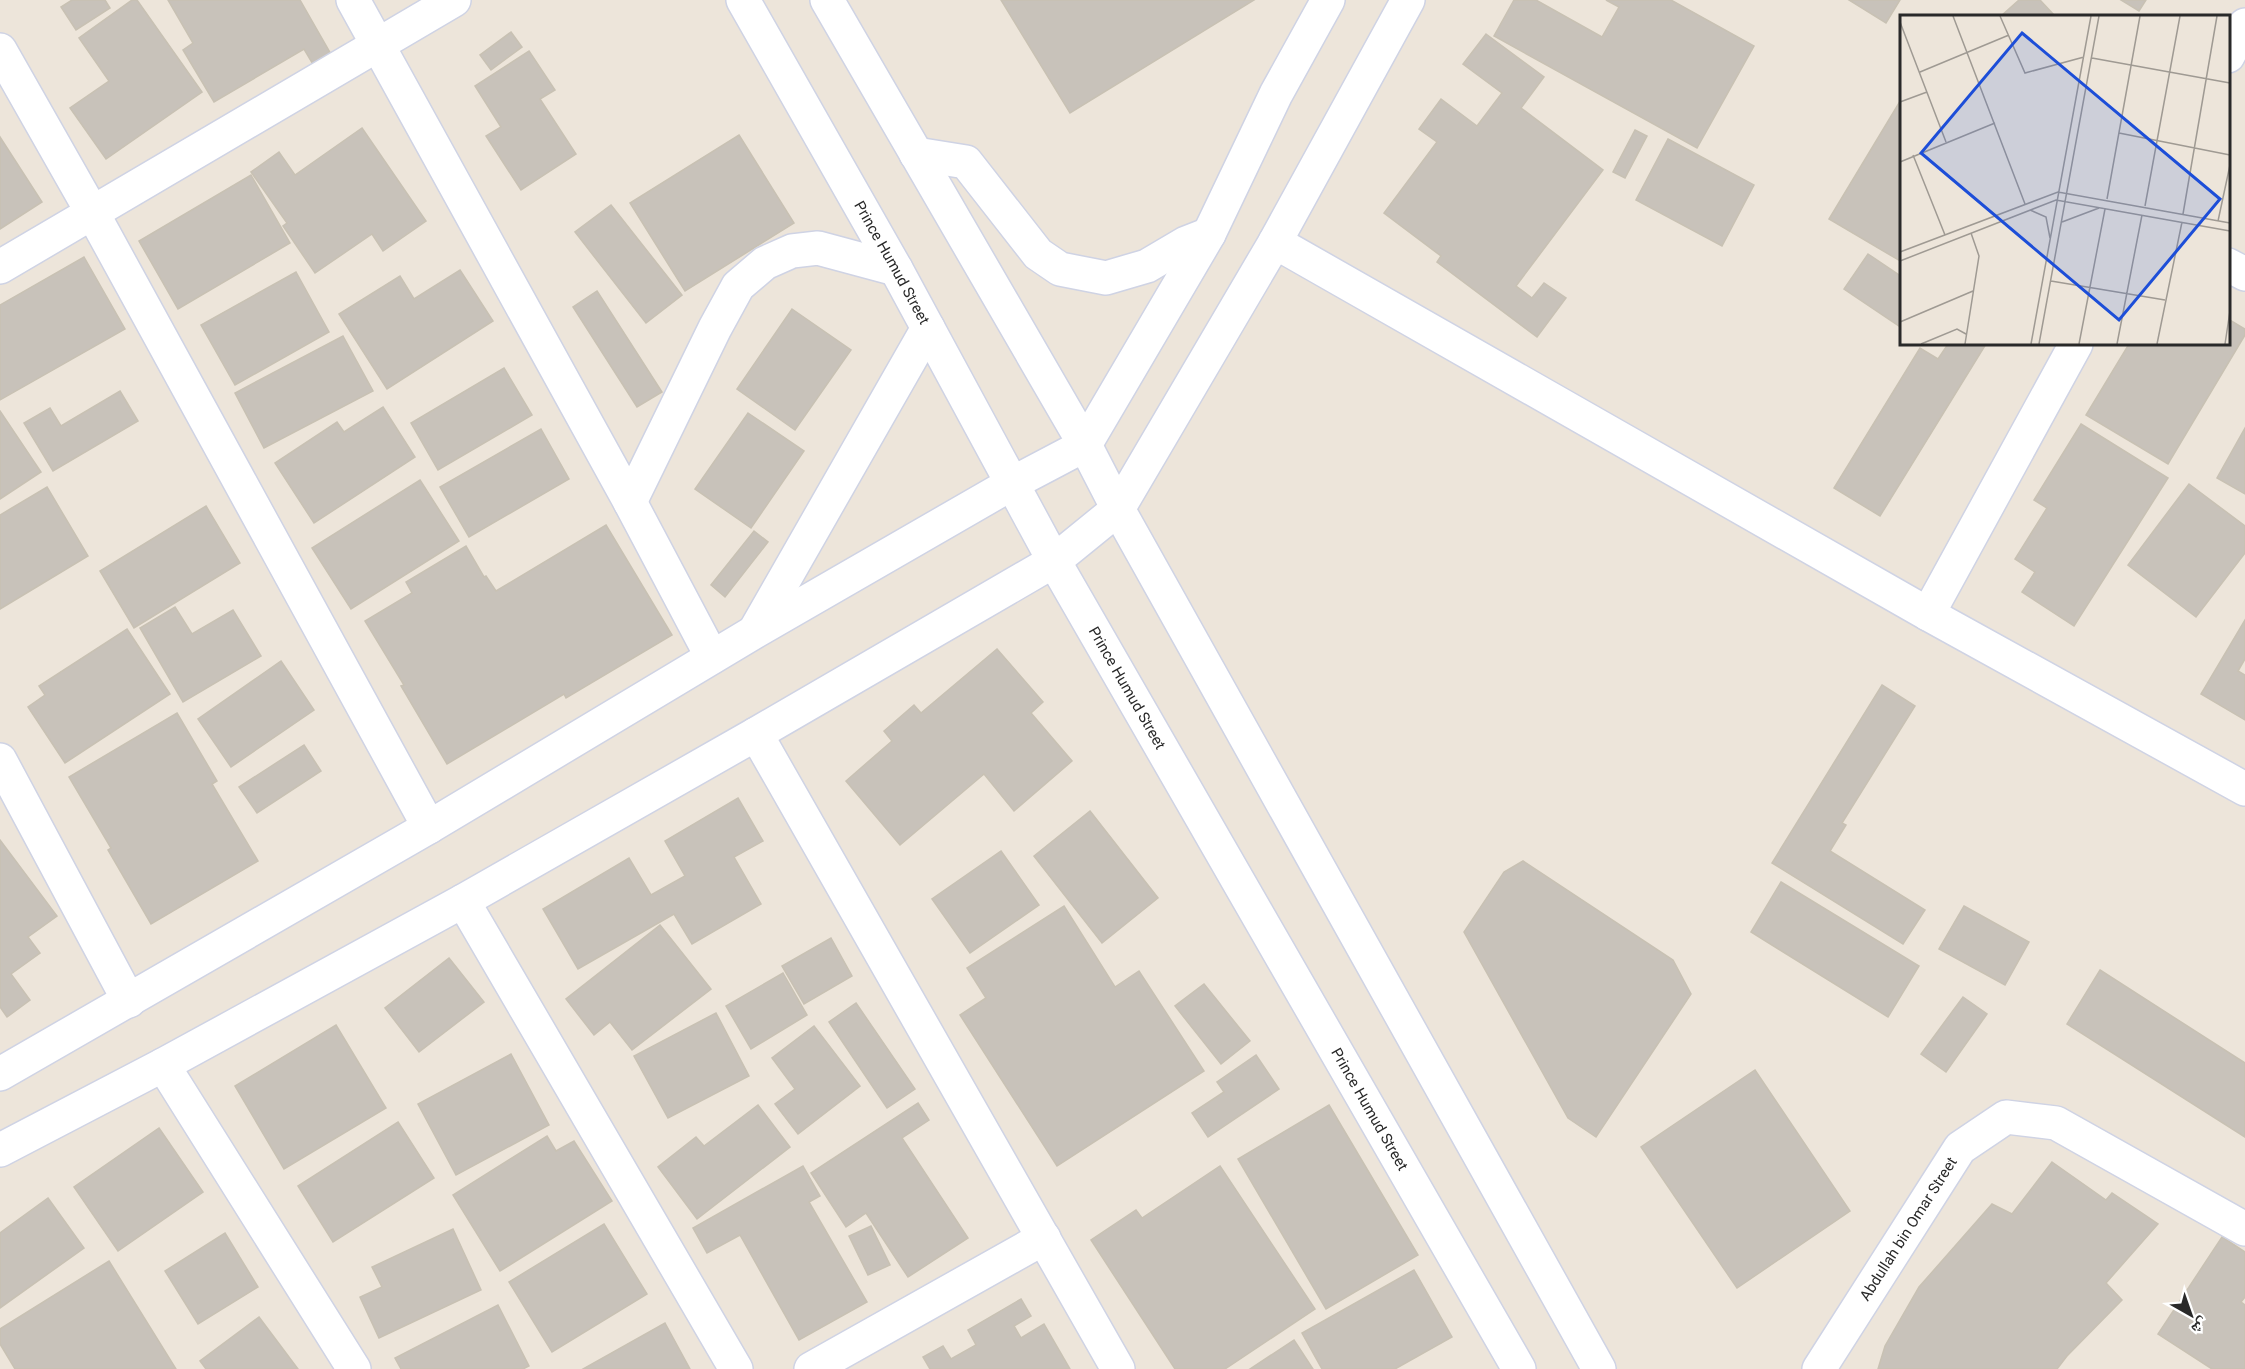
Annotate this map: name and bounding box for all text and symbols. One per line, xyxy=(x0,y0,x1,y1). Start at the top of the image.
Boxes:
inset map xyxy=(1900,15,2230,345)
street label: Prince Humud Street xyxy=(850,198,933,328)
street label: Prince Humud Street xyxy=(1085,624,1169,753)
street label: Prince Humud Street xyxy=(1327,1045,1412,1174)
street label: Abdullah bin Omar Street xyxy=(1856,1154,1961,1304)
north arrow xyxy=(2161,1285,2221,1345)
text: ش xyxy=(2188,1313,2213,1339)

